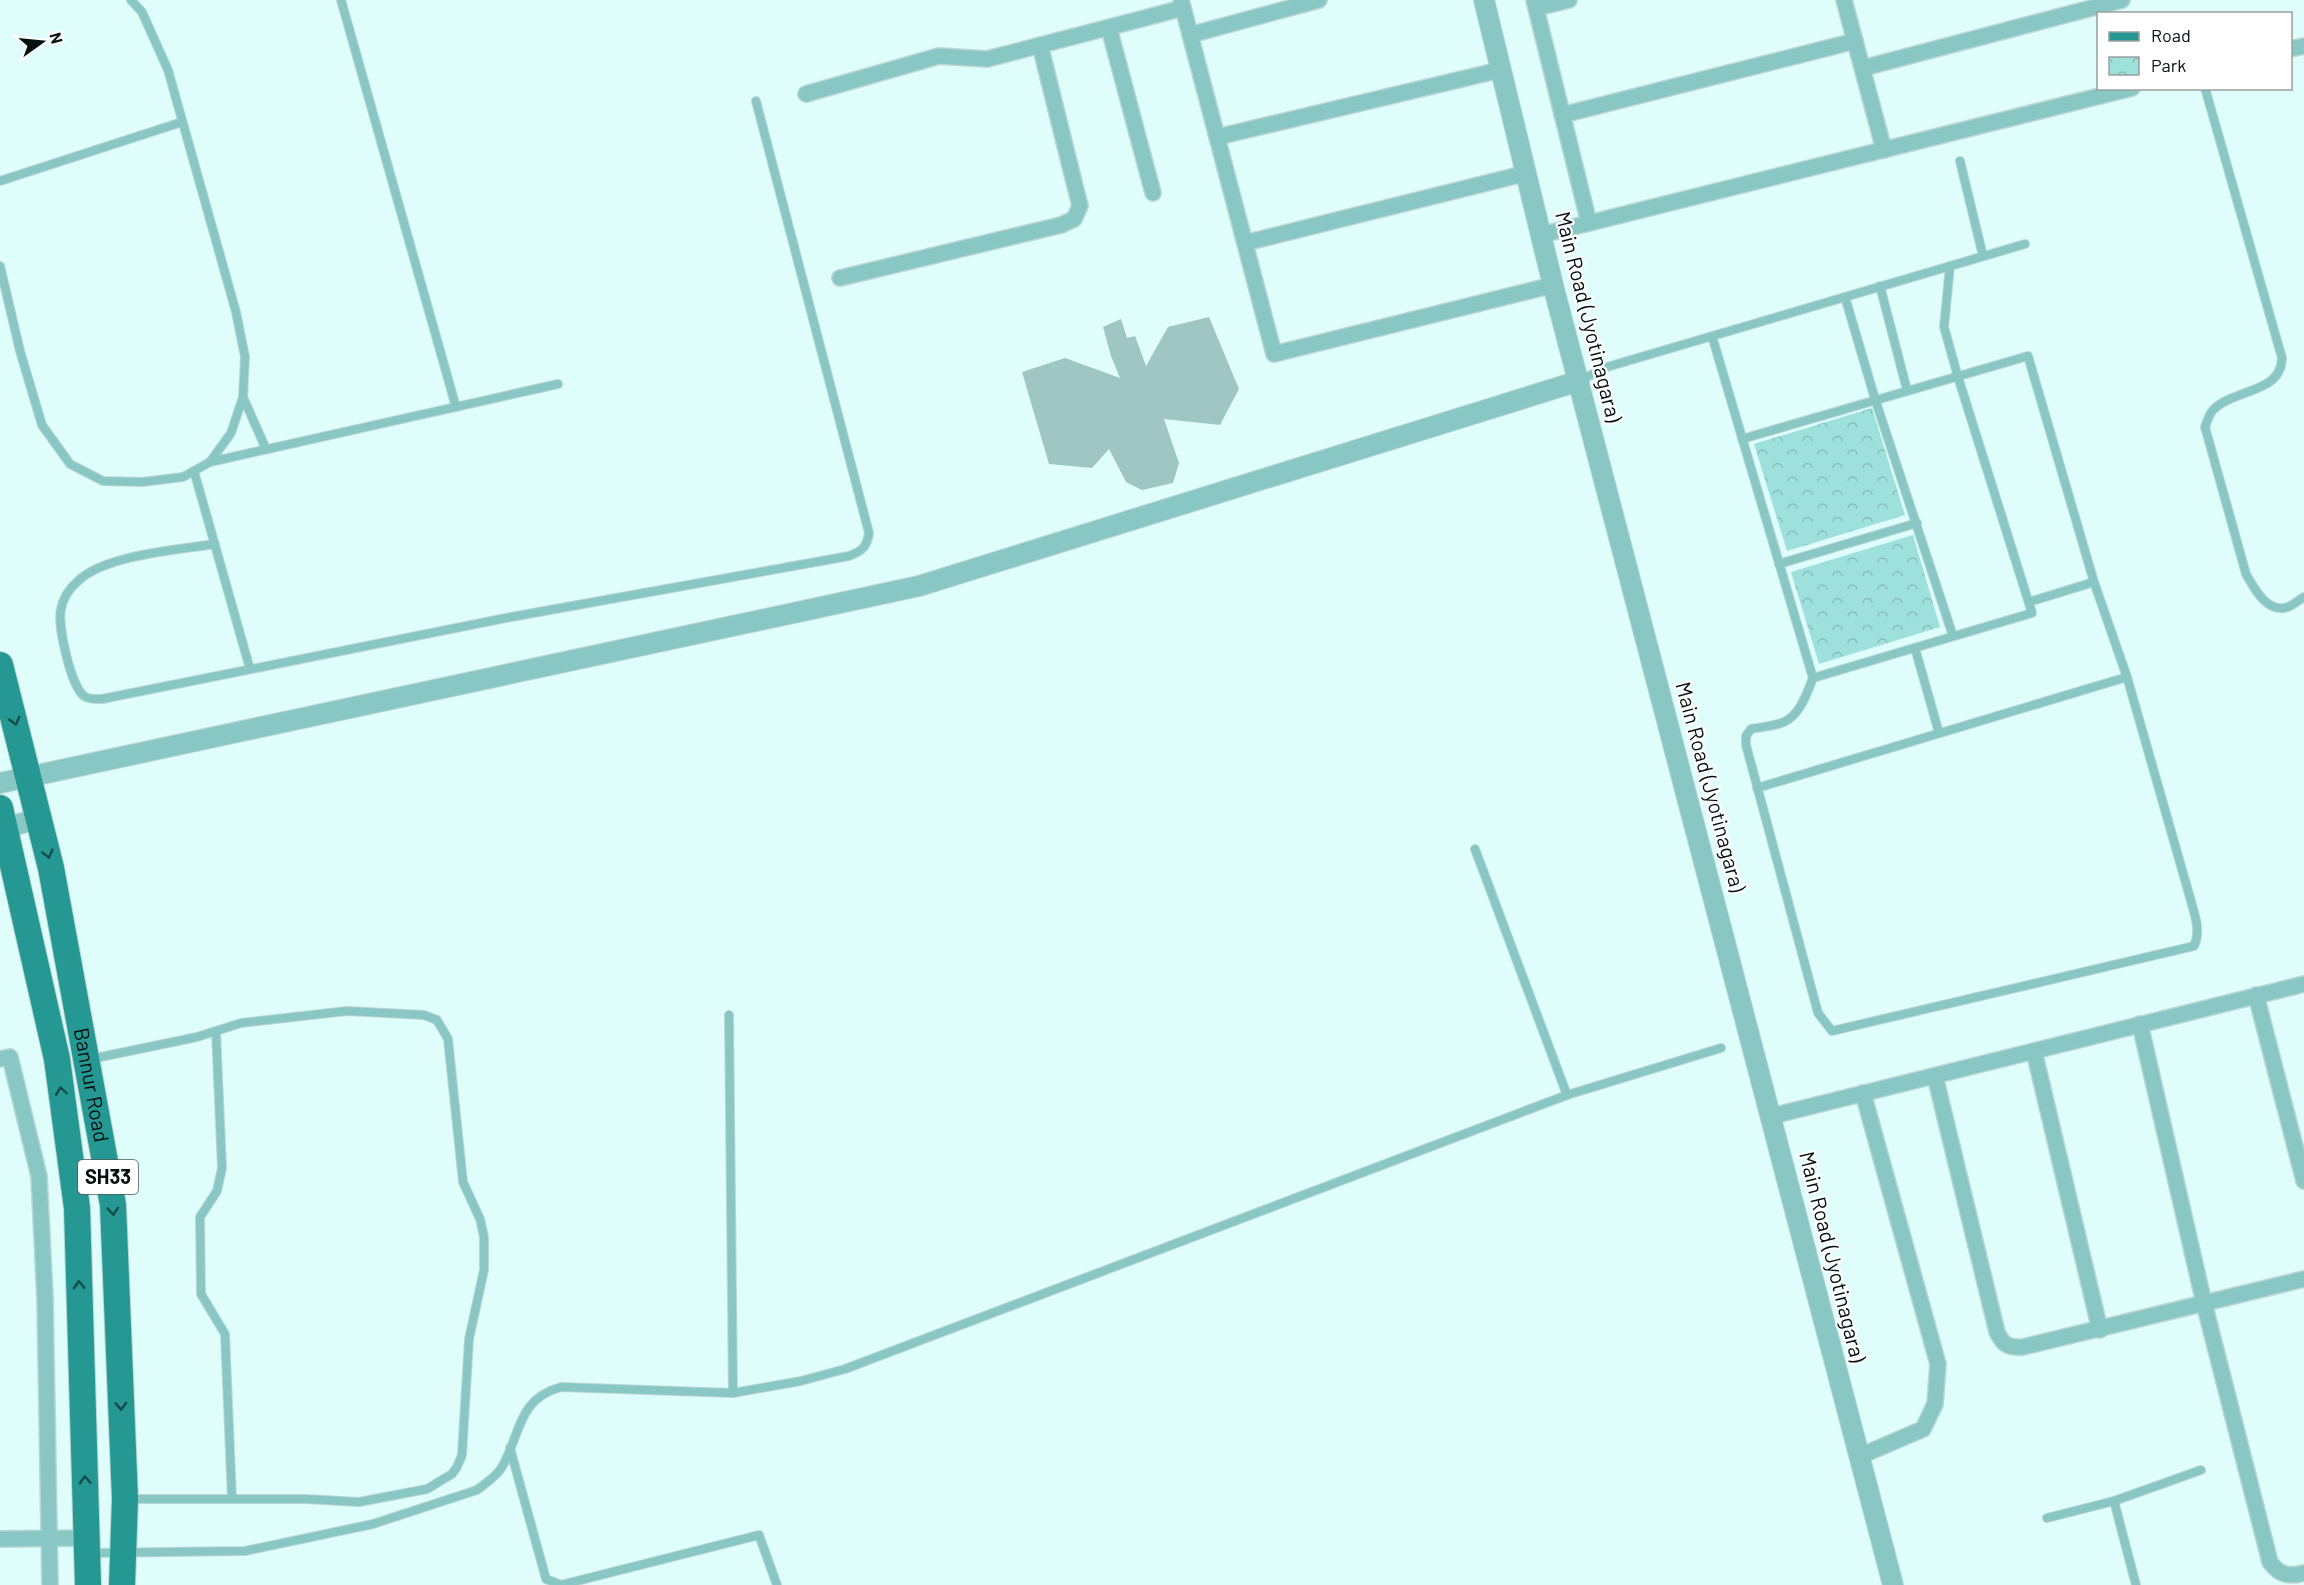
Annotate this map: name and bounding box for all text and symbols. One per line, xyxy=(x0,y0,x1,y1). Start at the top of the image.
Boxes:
north arrow xyxy=(12,12,72,72)
legend xyxy=(2097,12,2292,90)
text: Road xyxy=(2151,24,2191,46)
text: N xyxy=(46,30,68,46)
text: Park xyxy=(2151,54,2186,76)
street label: Main Road (Jyotinagara) xyxy=(1551,209,1628,425)
street label: Main Road (Jyotinagara) xyxy=(1671,679,1752,895)
one-way arrow xyxy=(7,716,20,726)
one-way arrow xyxy=(40,849,53,859)
street label: Bannur Road xyxy=(70,1025,115,1144)
one-way arrow xyxy=(55,1087,68,1096)
street label: Main Road (Jyotinagara) xyxy=(1795,1149,1872,1365)
road number: SH33 xyxy=(78,1160,138,1194)
one-way arrow xyxy=(106,1206,119,1216)
one-way arrow xyxy=(73,1280,86,1289)
one-way arrow xyxy=(115,1401,127,1410)
one-way arrow xyxy=(79,1475,91,1484)

